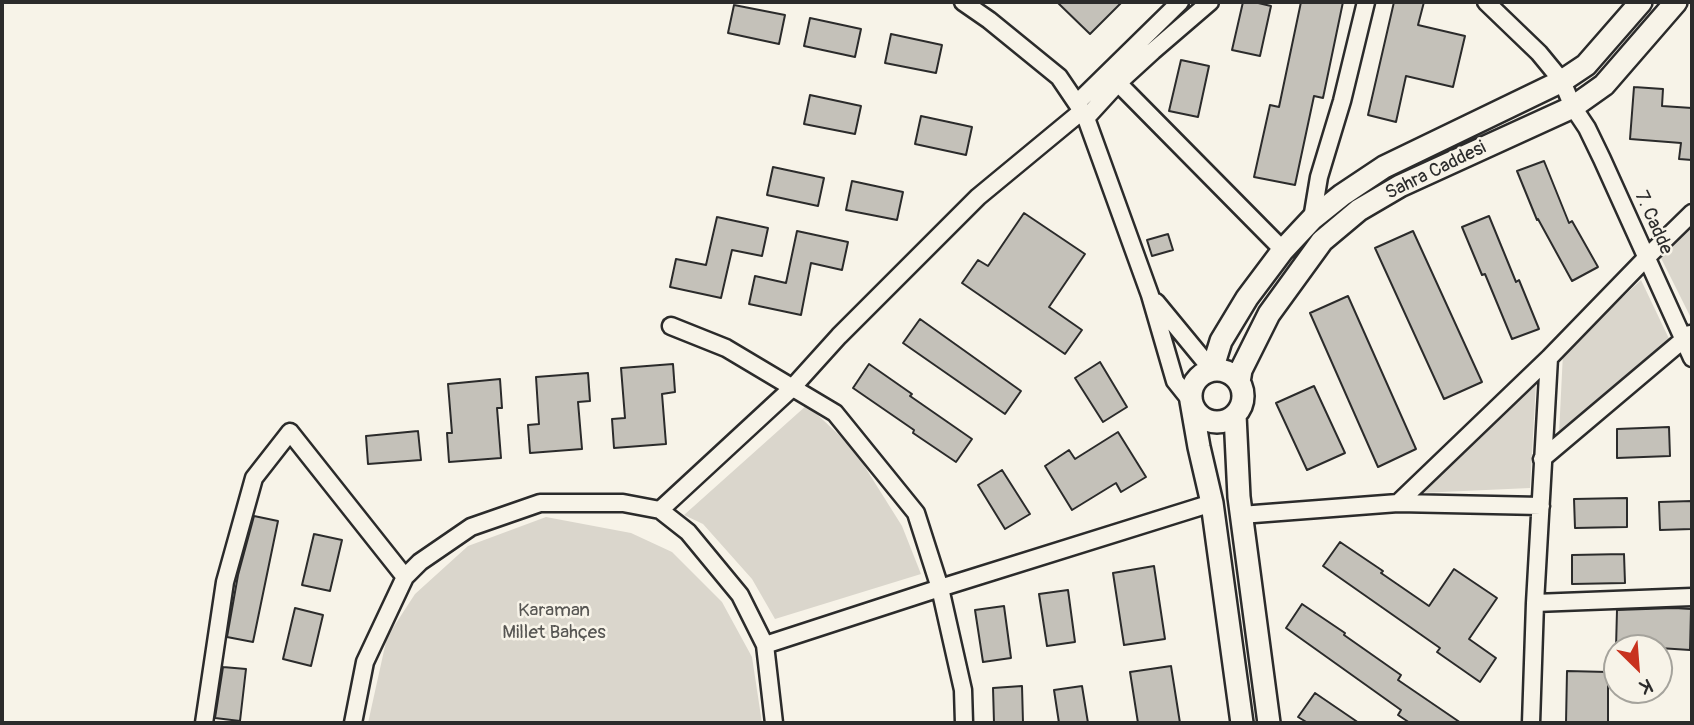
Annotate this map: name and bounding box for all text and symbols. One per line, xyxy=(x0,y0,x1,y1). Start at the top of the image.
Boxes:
street label: Sahra Caddesi xyxy=(1382,137,1490,205)
street label: 7. Cadde xyxy=(1629,188,1677,258)
park label: Karaman Millet Bahçes xyxy=(502,600,606,644)
north arrow xyxy=(1603,634,1673,704)
text: K xyxy=(1636,673,1656,700)

